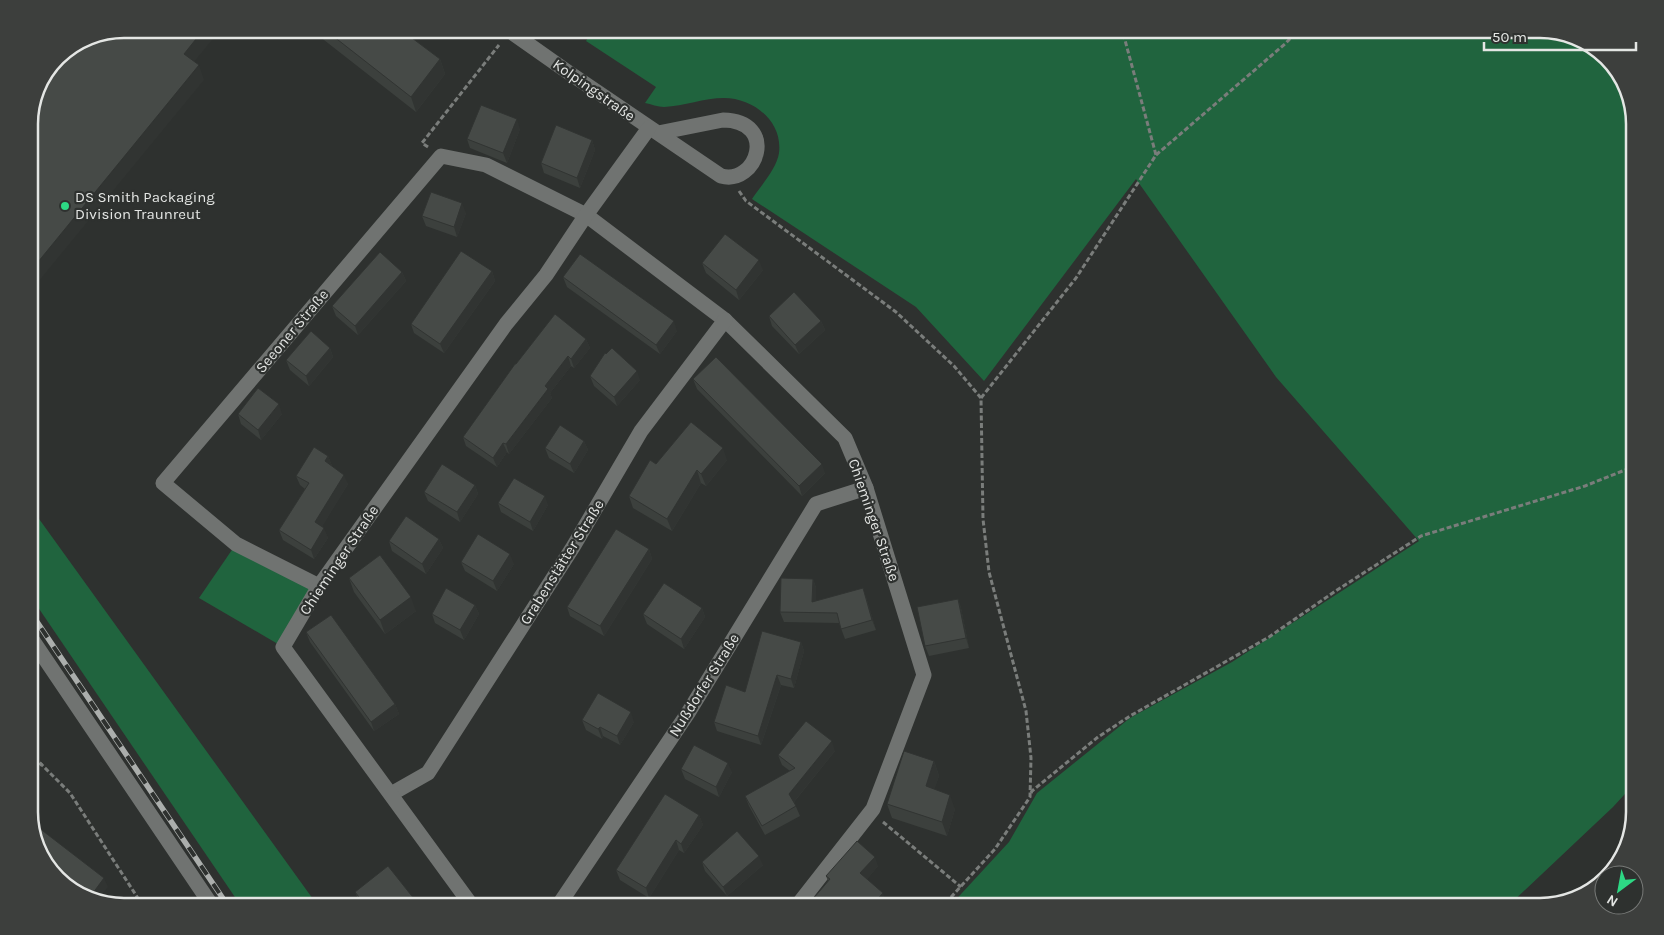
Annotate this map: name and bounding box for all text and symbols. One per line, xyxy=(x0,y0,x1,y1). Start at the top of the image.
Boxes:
scale bar xyxy=(1484,20,1636,52)
text: 50 m xyxy=(1492,28,1527,46)
street label: Kolpingstraße xyxy=(549,55,639,125)
place label: DS Smith Packaging Division Traunreut xyxy=(75,188,215,223)
marker: DS Smith Packaging Division Traunreut xyxy=(59,200,71,212)
street label: Seeoner Straße xyxy=(252,285,332,377)
street label: Chieminger Straße xyxy=(845,456,903,584)
street label: Grabenstätter Straße xyxy=(516,496,608,628)
street label: Chieminger Straße xyxy=(296,502,382,618)
street label: Nußdorfer Straße xyxy=(665,630,743,740)
north arrow xyxy=(1594,865,1644,915)
text: N xyxy=(1604,891,1621,910)

